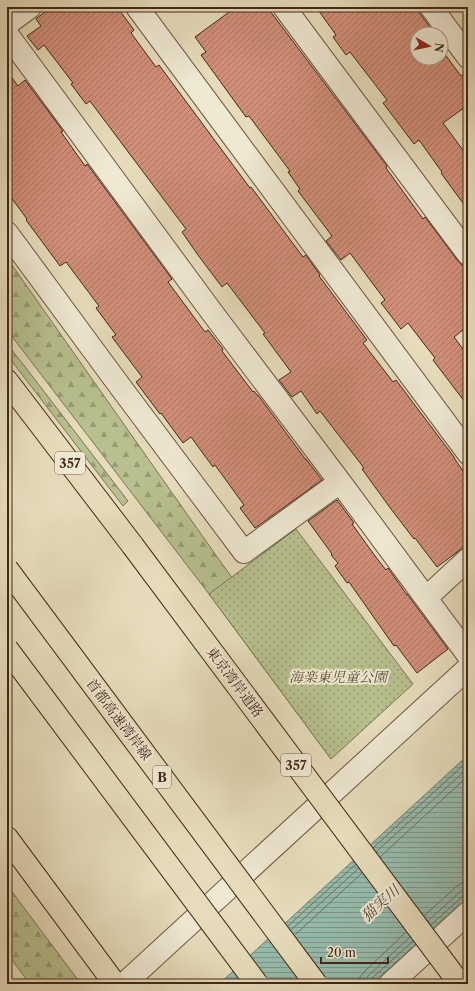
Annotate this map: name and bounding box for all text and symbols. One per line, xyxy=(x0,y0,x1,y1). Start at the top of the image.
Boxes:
north arrow xyxy=(409,26,449,66)
text: N xyxy=(431,42,447,54)
road number: 357 xyxy=(55,452,85,474)
street label: 東京湾岸道路 xyxy=(203,643,267,721)
park label: 海楽東児童公園 xyxy=(289,668,389,686)
street label: 首都高速湾岸線 xyxy=(82,674,156,764)
road number: 357 xyxy=(281,754,311,776)
road number: B xyxy=(153,766,171,788)
water label: 猫実川 xyxy=(357,880,405,925)
scale bar xyxy=(321,939,388,965)
text: 20 m xyxy=(327,945,356,960)

